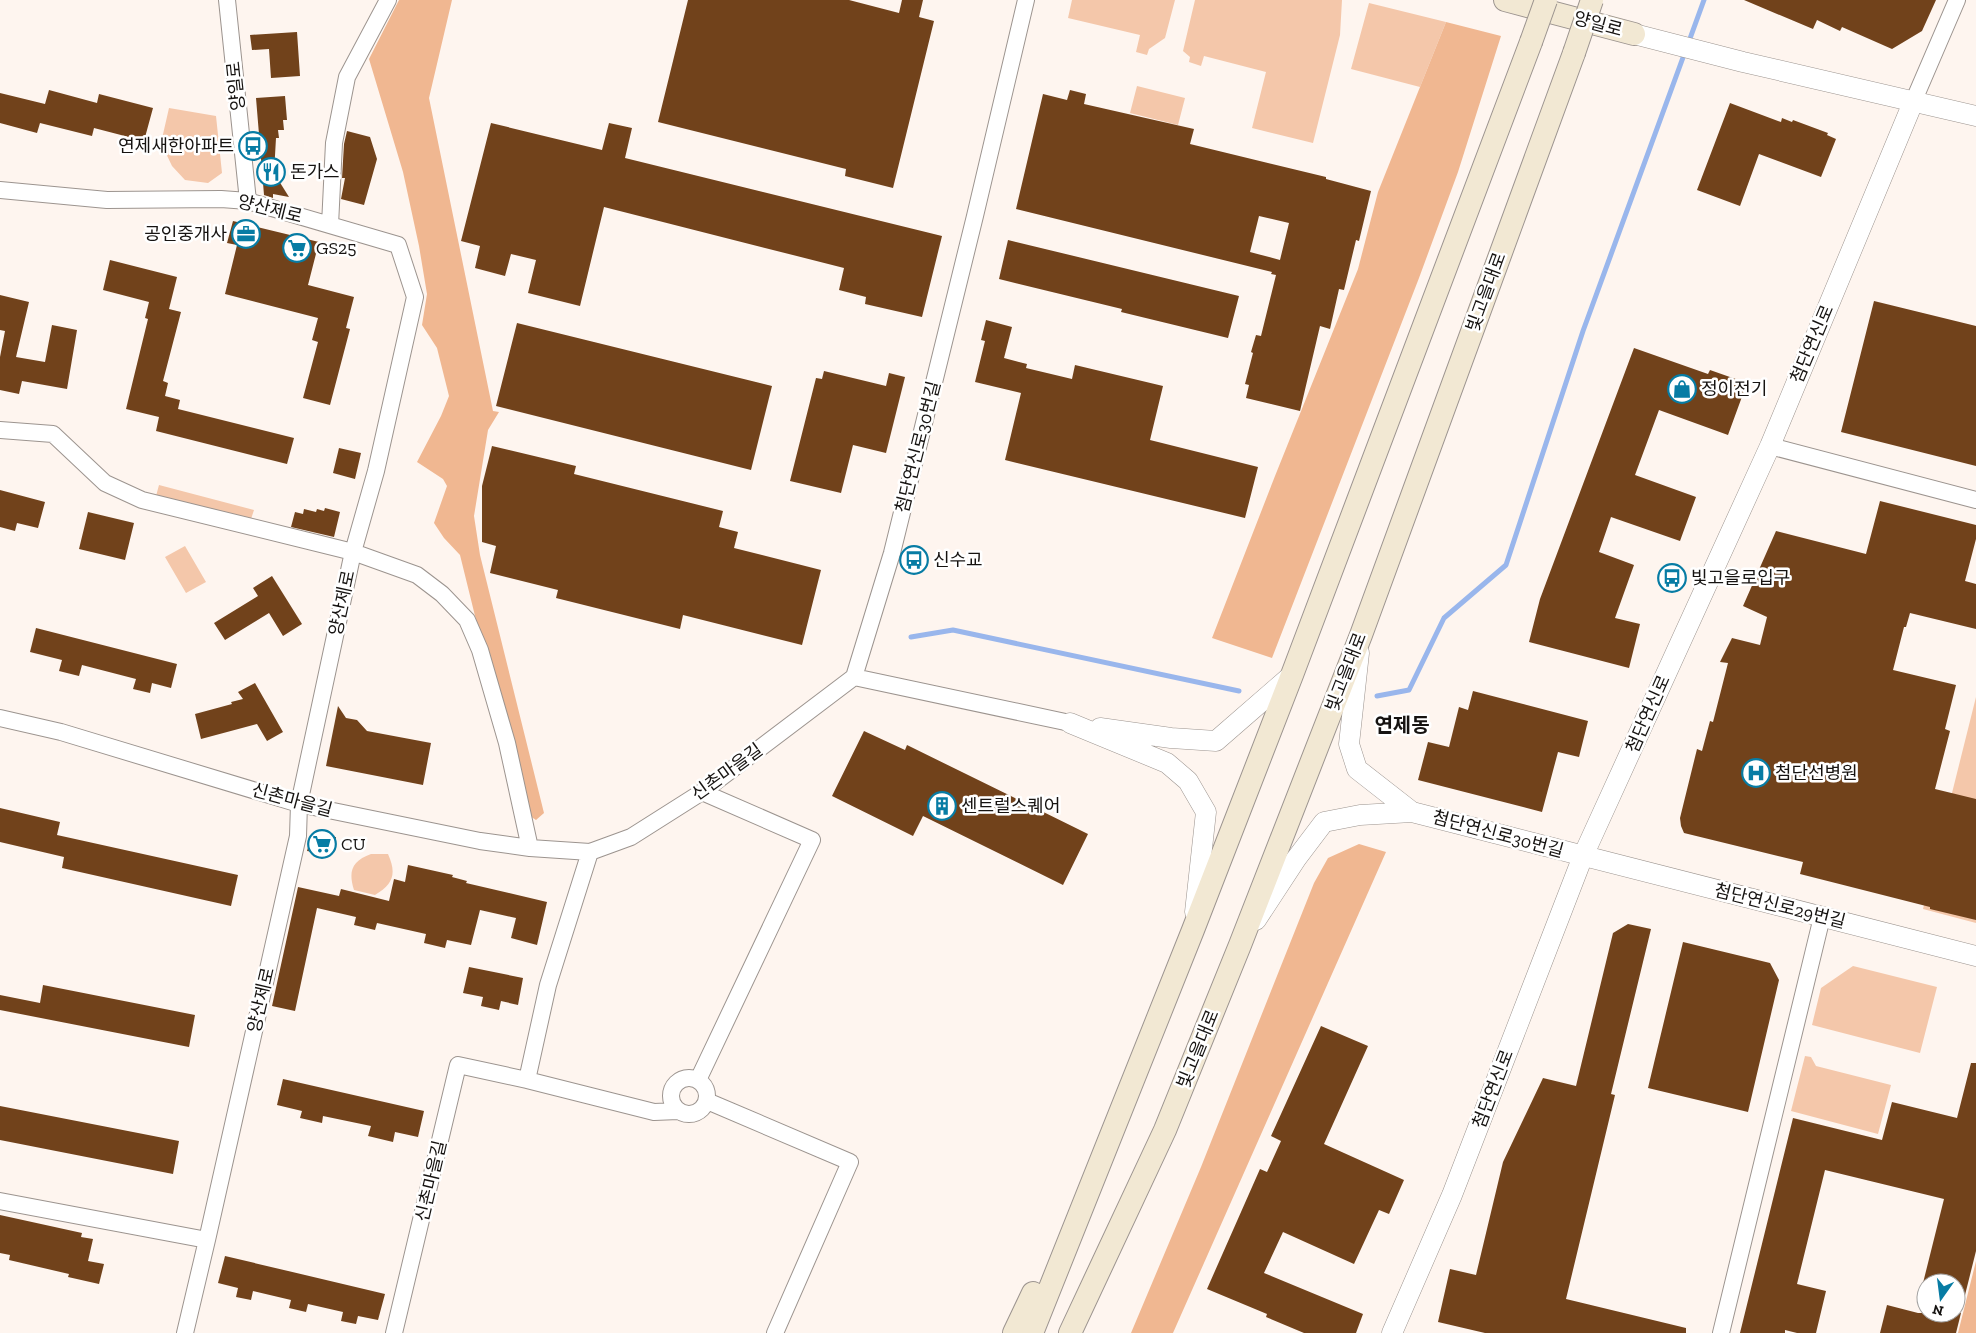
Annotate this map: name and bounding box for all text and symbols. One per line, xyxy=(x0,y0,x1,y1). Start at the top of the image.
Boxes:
street label: 양일로 xyxy=(1571,7,1625,41)
street label: 양일로 xyxy=(222,60,250,112)
bus stop icon: 연제새한아파트 xyxy=(238,131,268,161)
place label: 연제새한아파트 xyxy=(118,135,234,157)
restaurant icon: 돈가스 xyxy=(256,157,286,187)
place label: 돈가스 xyxy=(290,161,340,183)
street label: 양산제로 xyxy=(235,190,305,228)
office icon: 공인중개사 xyxy=(231,219,261,249)
place label: 공인중개사 xyxy=(144,223,227,245)
supermarket icon: GS25 xyxy=(282,233,312,263)
place label: GS25 xyxy=(316,237,357,259)
street label: 빛고을대로 xyxy=(1462,249,1510,335)
street label: 첨단연신로 xyxy=(1786,302,1838,386)
shop icon: 정이전기 xyxy=(1667,374,1697,404)
place label: 정이전기 xyxy=(1701,378,1767,400)
street label: 첨단연신로30번길 xyxy=(891,379,945,515)
bus stop icon: 신수교 xyxy=(899,545,929,575)
place label: 신수교 xyxy=(933,549,983,571)
bus stop icon: 빛고을로입구 xyxy=(1657,563,1687,593)
place label: 빛고을로입구 xyxy=(1691,567,1790,589)
street label: 양산제로 xyxy=(324,568,360,638)
street label: 빛고을대로 xyxy=(1321,629,1371,715)
street label: 첨단연신로 xyxy=(1621,672,1675,756)
district label: 연제동 xyxy=(1374,713,1430,737)
street label: 신촌마을길 xyxy=(687,739,767,805)
hospital icon: 첨단선병원 xyxy=(1741,758,1771,788)
place label: 첨단선병원 xyxy=(1775,762,1858,784)
street label: 신촌마을길 xyxy=(249,779,335,821)
building icon: 센트럴스퀘어 xyxy=(927,791,957,821)
place label: 센트럴스퀘어 xyxy=(961,795,1060,817)
street label: 첨단연신로30번길 xyxy=(1430,806,1566,862)
supermarket icon: CU xyxy=(307,829,337,859)
place label: CU xyxy=(341,833,366,855)
street label: 첨단연신로29번길 xyxy=(1712,879,1848,933)
street label: 양산제로 xyxy=(243,965,279,1035)
street label: 빛고을대로 xyxy=(1172,1006,1224,1092)
street label: 첨단연신로 xyxy=(1468,1046,1518,1132)
street label: 신촌마을길 xyxy=(411,1138,451,1224)
north arrow xyxy=(1916,1273,1966,1323)
text: N xyxy=(1930,1301,1945,1320)

